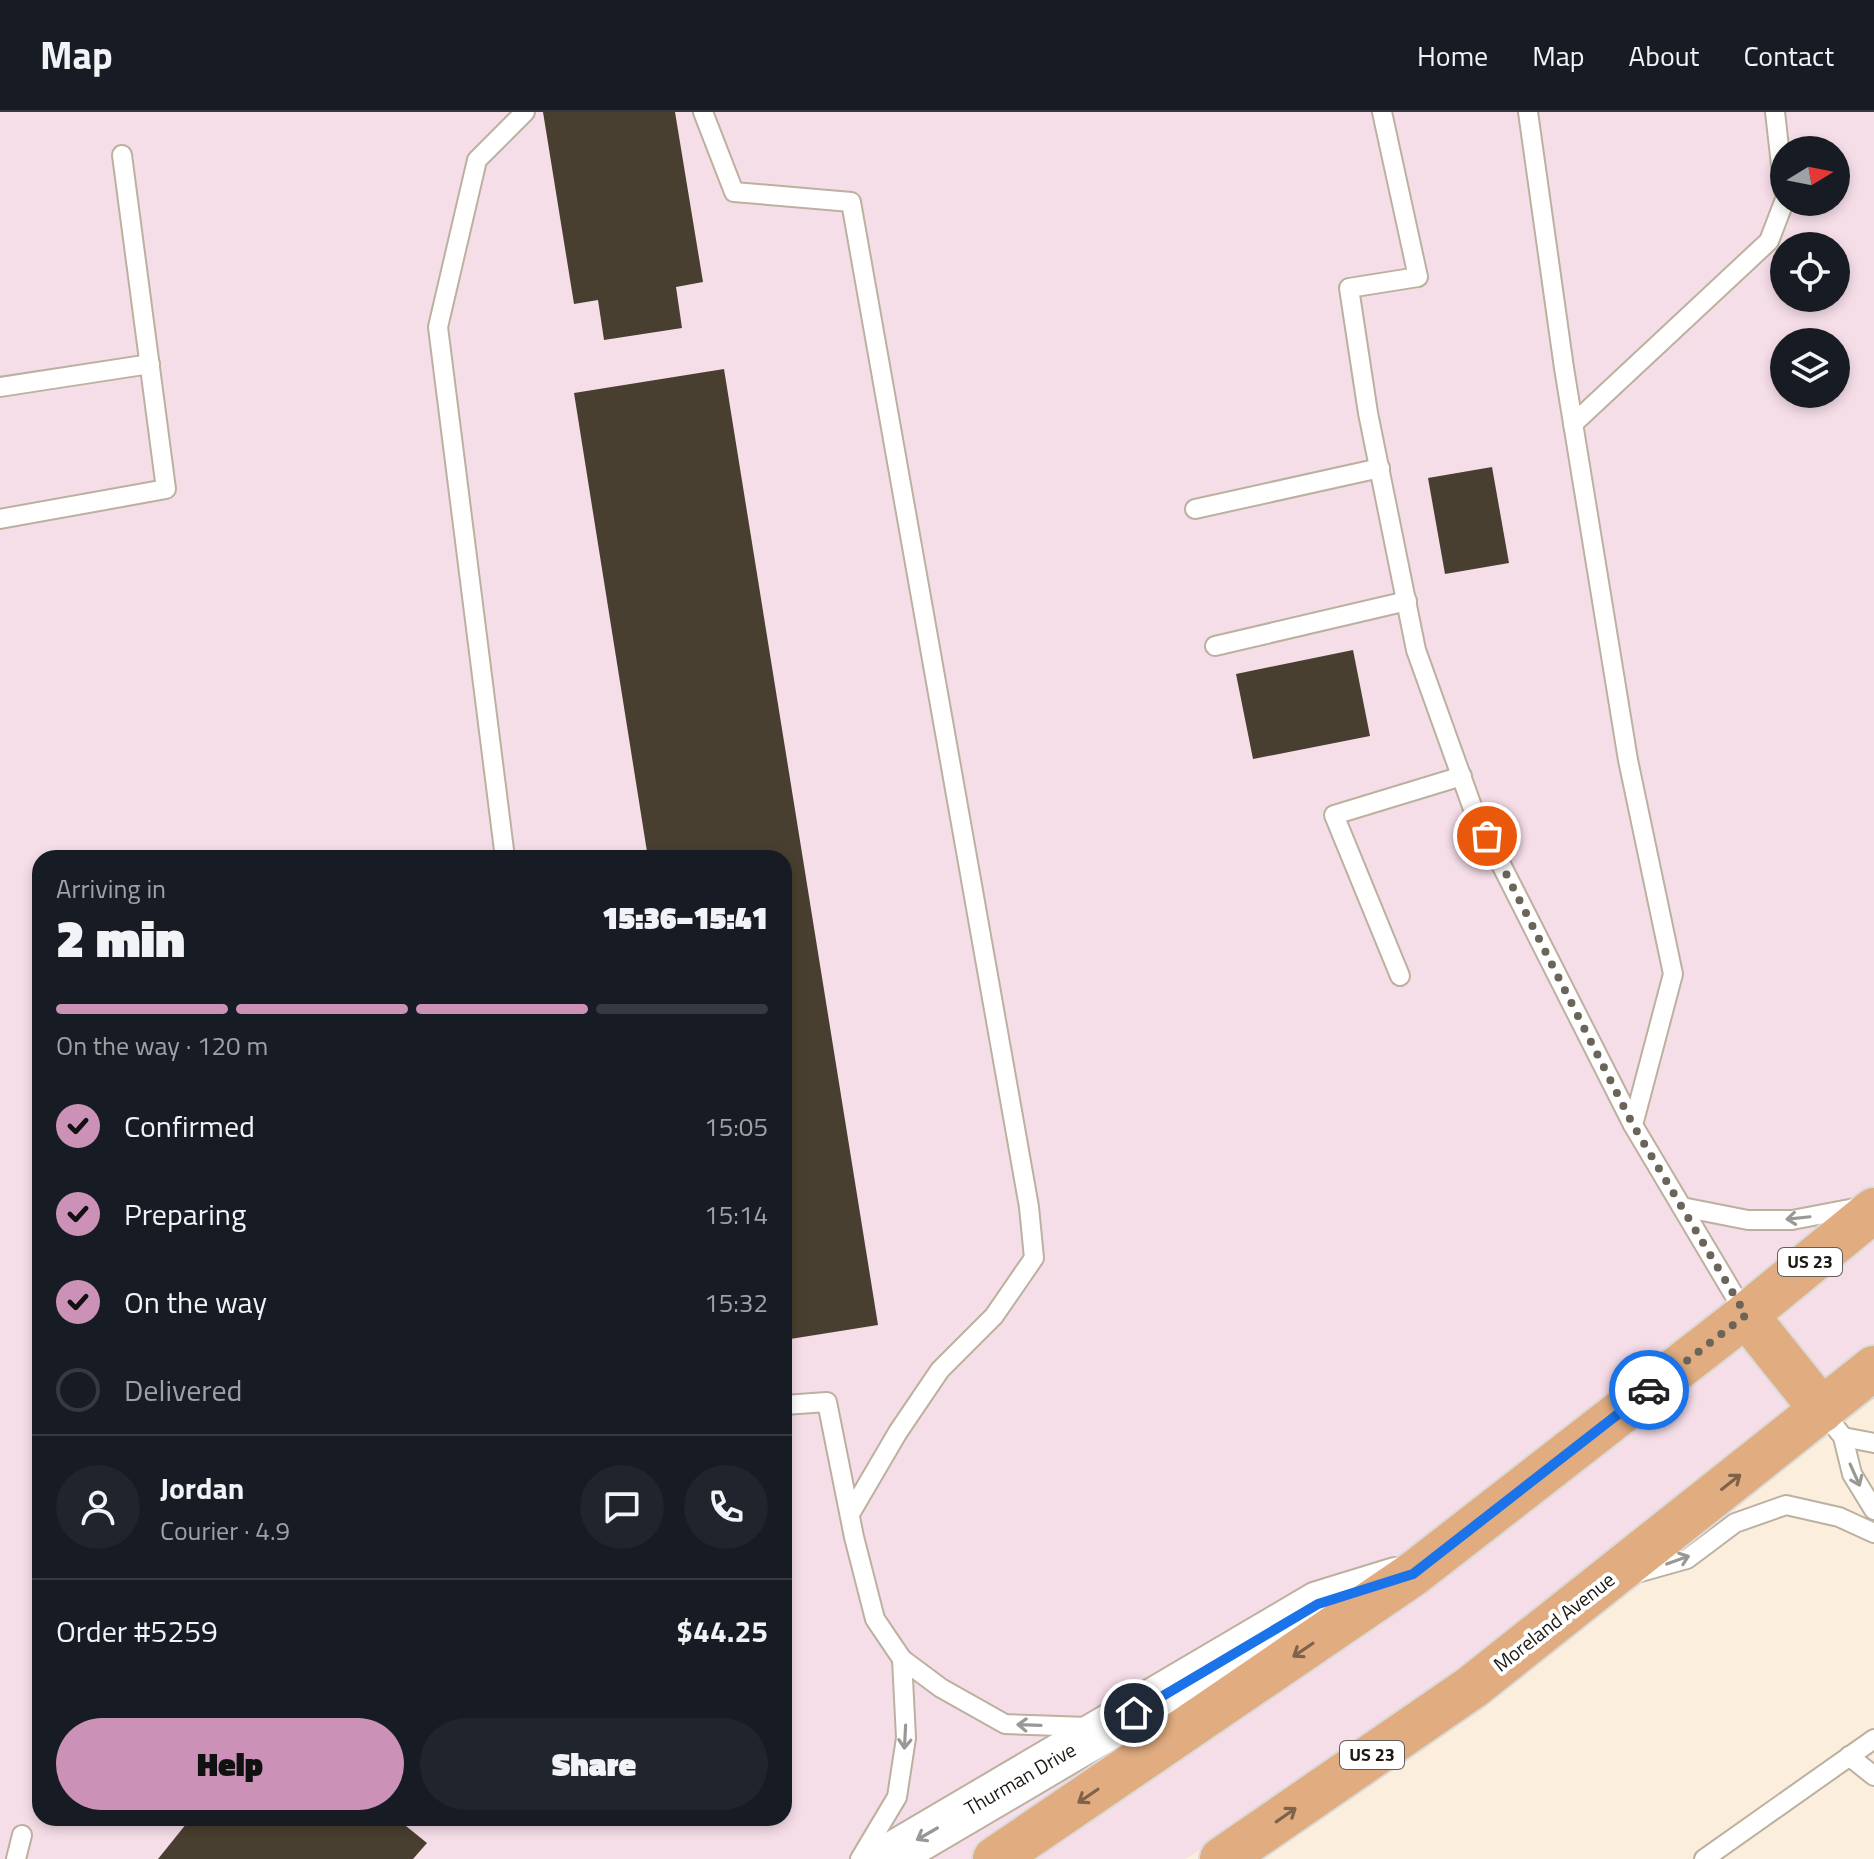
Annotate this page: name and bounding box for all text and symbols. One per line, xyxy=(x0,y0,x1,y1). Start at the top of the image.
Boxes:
text: Map xyxy=(40,26,113,84)
text: Home xyxy=(1417,34,1488,77)
text: Map xyxy=(1532,34,1585,77)
text: About xyxy=(1629,34,1699,77)
text: Contact xyxy=(1743,34,1834,77)
north arrow xyxy=(1770,136,1850,216)
map controls xyxy=(1770,136,1850,408)
button: locate xyxy=(1770,232,1850,312)
button: layers xyxy=(1770,328,1850,408)
pin xyxy=(1453,802,1521,870)
icon: bag xyxy=(1465,814,1509,858)
text: Arriving in xyxy=(56,869,166,908)
text: 15:36–15:41 xyxy=(602,895,768,941)
text: 2 min xyxy=(56,898,185,977)
text: On the way · 120 m xyxy=(56,1026,268,1065)
text: Confirmed xyxy=(124,1103,255,1149)
icon: check xyxy=(56,1104,100,1148)
text: 15:05 xyxy=(704,1107,768,1146)
text: Preparing xyxy=(124,1191,246,1237)
icon: check xyxy=(56,1192,100,1236)
text: 15:14 xyxy=(704,1195,768,1234)
one-way arrow xyxy=(1785,1211,1812,1226)
road number: US 23 xyxy=(1778,1248,1842,1276)
text: On the way xyxy=(124,1279,267,1325)
icon: check xyxy=(56,1280,100,1324)
text: 15:32 xyxy=(704,1283,768,1322)
courier xyxy=(1609,1350,1689,1430)
text: Delivered xyxy=(124,1367,242,1413)
icon: car xyxy=(1627,1368,1671,1412)
one-way arrow xyxy=(1848,1463,1863,1487)
button: person xyxy=(56,1465,140,1549)
text: Jordan xyxy=(160,1465,244,1511)
button: chat xyxy=(580,1465,664,1549)
button: phone xyxy=(684,1465,768,1549)
one-way arrow xyxy=(1720,1473,1741,1491)
text: Courier · 4.9 xyxy=(160,1511,290,1550)
one-way arrow xyxy=(1665,1552,1690,1567)
street label: Moreland Avenue xyxy=(1486,1564,1621,1679)
text: Order #5259 xyxy=(56,1608,218,1654)
text: $44.25 xyxy=(676,1608,768,1654)
one-way arrow xyxy=(1292,1642,1314,1658)
pin xyxy=(1100,1679,1168,1747)
icon: home xyxy=(1112,1691,1156,1735)
one-way arrow xyxy=(1016,1717,1043,1732)
button: Help xyxy=(56,1718,404,1810)
button: Share xyxy=(420,1718,768,1810)
one-way arrow xyxy=(897,1723,912,1750)
street label: Thurman Drive xyxy=(958,1734,1081,1823)
road number: US 23 xyxy=(1340,1741,1404,1769)
one-way arrow xyxy=(1077,1788,1099,1804)
one-way arrow xyxy=(1275,1807,1297,1823)
one-way arrow xyxy=(916,1826,939,1842)

